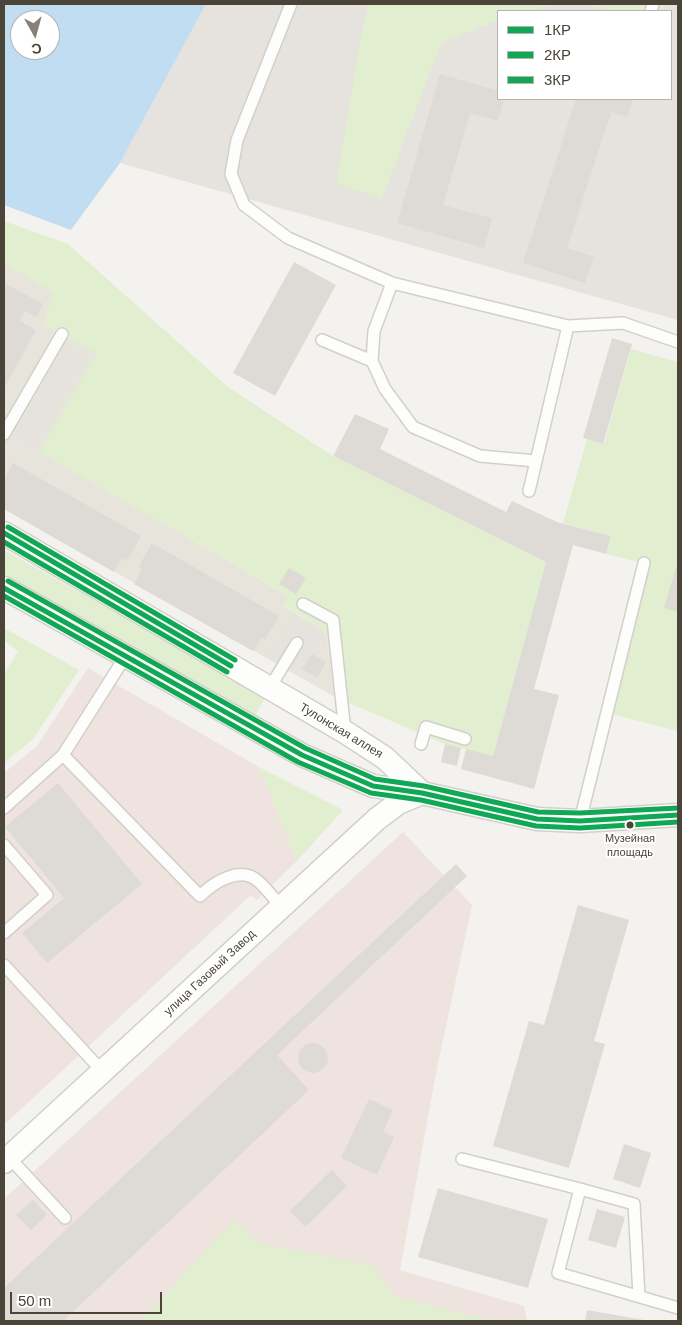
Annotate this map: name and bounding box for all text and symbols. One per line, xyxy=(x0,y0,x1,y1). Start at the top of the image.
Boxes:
north arrow xyxy=(10,10,60,60)
legend xyxy=(497,10,672,100)
text: 1КР xyxy=(544,21,571,38)
text: С xyxy=(31,40,43,57)
text: 2КР xyxy=(544,46,571,63)
text: 3КР xyxy=(544,71,571,88)
street label: Тулонская аллея xyxy=(297,700,385,762)
marker: Музейная площадь xyxy=(625,820,635,830)
place label: Музейная площадь xyxy=(605,832,655,858)
street label: улица Газовый Завод xyxy=(161,927,259,1019)
scale bar xyxy=(12,1282,165,1314)
text: 50 m xyxy=(18,1292,51,1309)

